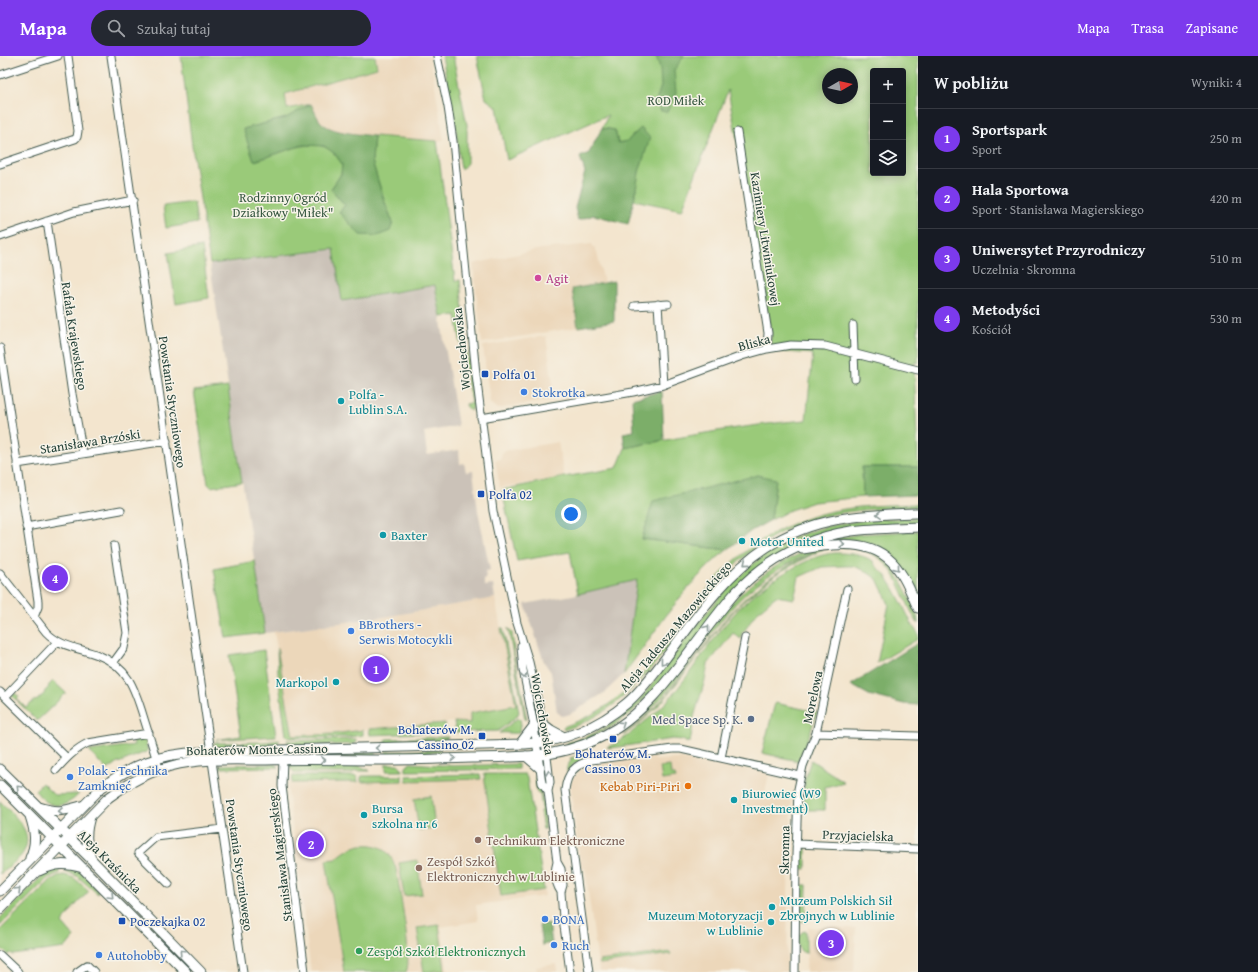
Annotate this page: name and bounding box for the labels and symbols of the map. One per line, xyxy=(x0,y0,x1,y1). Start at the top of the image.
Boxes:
north arrow xyxy=(822,68,858,104)
park label: ROD Miłek xyxy=(648,91,705,110)
street label: Kazimiery Litwiniukowej xyxy=(746,171,785,307)
park label: Rodzinny Ogród Działkowy "Miłek" xyxy=(233,188,333,222)
place label: Agit xyxy=(546,269,569,288)
marker: Agit xyxy=(533,273,543,283)
street label: Rafała Krajewskiego xyxy=(57,281,92,392)
street label: Wojciechowska xyxy=(448,306,475,391)
street label: Bliska xyxy=(736,329,773,356)
street label: Powstania Styczniowego xyxy=(154,335,191,470)
place label: Polfa 01 xyxy=(493,365,536,384)
marker: Polfa 01 xyxy=(480,369,490,379)
place label: Stokrotka xyxy=(532,383,586,402)
place label: Polfa - Lublin S.A. xyxy=(349,385,407,419)
marker: Stokrotka xyxy=(519,387,529,397)
marker: Polfa - Lublin S.A. xyxy=(336,396,346,406)
street label: Stanisława Brzóski xyxy=(38,424,142,459)
place label: Polfa 02 xyxy=(489,485,532,504)
marker: Polfa 02 xyxy=(476,489,486,499)
your location xyxy=(561,504,581,524)
one-way arrow xyxy=(876,510,882,519)
place label: Baxter xyxy=(391,526,428,545)
marker: Baxter xyxy=(378,530,388,540)
place label: Motor United xyxy=(750,532,824,551)
marker: Motor United xyxy=(737,536,747,546)
one-way arrow xyxy=(839,540,845,548)
street label: Aleja Tadeusza Mazowieckiego xyxy=(615,556,736,696)
one-way arrow xyxy=(744,558,751,565)
pin: 4 xyxy=(42,563,68,593)
one-way arrow xyxy=(892,564,899,571)
place label: BBrothers - Serwis Motocykli xyxy=(359,615,453,649)
one-way arrow xyxy=(703,625,710,632)
marker: BBrothers - Serwis Motocykli xyxy=(346,626,356,636)
pin: 1 xyxy=(363,654,389,684)
one-way arrow xyxy=(661,657,668,664)
street label: Morelowa xyxy=(798,668,828,725)
street label: Wojciechowska xyxy=(526,672,559,757)
place label: Markopol xyxy=(276,673,328,692)
one-way arrow xyxy=(519,673,528,680)
marker: Markopol xyxy=(331,677,341,687)
place label: Med Space Sp. K. xyxy=(652,710,743,729)
marker: Med Space Sp. K. xyxy=(746,714,756,724)
place label: Bohaterów M. Cassino 02 xyxy=(398,720,474,754)
one-way arrow xyxy=(617,722,624,729)
marker: Bohaterów M. Cassino 02 xyxy=(477,731,487,741)
marker: Bohaterów M. Cassino 03 xyxy=(608,734,618,744)
street label: Bohaterów Monte Cassino xyxy=(186,739,328,760)
one-way arrow xyxy=(375,743,381,752)
place label: Bohaterów M. Cassino 03 xyxy=(575,744,651,778)
one-way arrow xyxy=(450,754,456,762)
one-way arrow xyxy=(320,756,326,764)
place label: Polak - Technika Zamknięć xyxy=(78,761,169,795)
one-way arrow xyxy=(545,770,554,776)
marker: Polak - Technika Zamknięć xyxy=(65,772,75,782)
place label: Kebab Piri-Piri xyxy=(600,777,680,796)
marker: Kebab Piri-Piri xyxy=(683,781,693,791)
place label: Biurowiec (W9 Investment) xyxy=(742,784,821,818)
one-way arrow xyxy=(16,785,24,793)
street label: Stanisława Magierskiego xyxy=(262,787,297,923)
marker: Biurowiec (W9 Investment) xyxy=(729,795,739,805)
street label: Powstania Styczniowego xyxy=(221,798,258,933)
place label: Bursa szkolna nr 6 xyxy=(372,799,438,833)
one-way arrow xyxy=(58,806,64,815)
marker: Bursa szkolna nr 6 xyxy=(359,810,369,820)
street label: Aleja Kraśnicka xyxy=(73,825,147,898)
street label: Skromna xyxy=(775,825,794,875)
street label: Przyjacielska xyxy=(822,825,895,846)
pin: 2 xyxy=(298,829,324,859)
place label: Technikum Elektroniczne xyxy=(486,831,625,850)
marker: Technikum Elektroniczne xyxy=(473,835,483,845)
place label: Zespół Szkół Elektronicznych w Lublinie xyxy=(427,852,575,886)
marker: Zespół Szkół Elektronicznych w Lublinie xyxy=(414,863,424,873)
one-way arrow xyxy=(13,888,21,895)
one-way arrow xyxy=(106,891,114,899)
place label: Muzeum Polskich Sił Zbrojnych w Lublinie xyxy=(780,891,895,925)
marker: Muzeum Polskich Sił Zbrojnych w Lublinie xyxy=(767,902,777,912)
place label: Muzeum Motoryzacji w Lublinie xyxy=(648,906,763,940)
place label: BONA xyxy=(553,910,585,929)
place label: Poczekajka 02 xyxy=(130,912,206,931)
marker: BONA xyxy=(540,914,550,924)
marker: Poczekajka 02 xyxy=(117,916,127,926)
marker: Muzeum Motoryzacji w Lublinie xyxy=(766,917,776,927)
pin: 3 xyxy=(818,928,844,958)
place label: Ruch xyxy=(562,936,590,955)
marker: Ruch xyxy=(549,940,559,950)
place label: Zespół Szkół Elektronicznych xyxy=(367,942,526,961)
place label: Autohobby xyxy=(107,946,168,965)
marker: Zespół Szkół Elektronicznych xyxy=(354,946,364,956)
one-way arrow xyxy=(179,949,187,957)
marker: Autohobby xyxy=(94,950,104,960)

